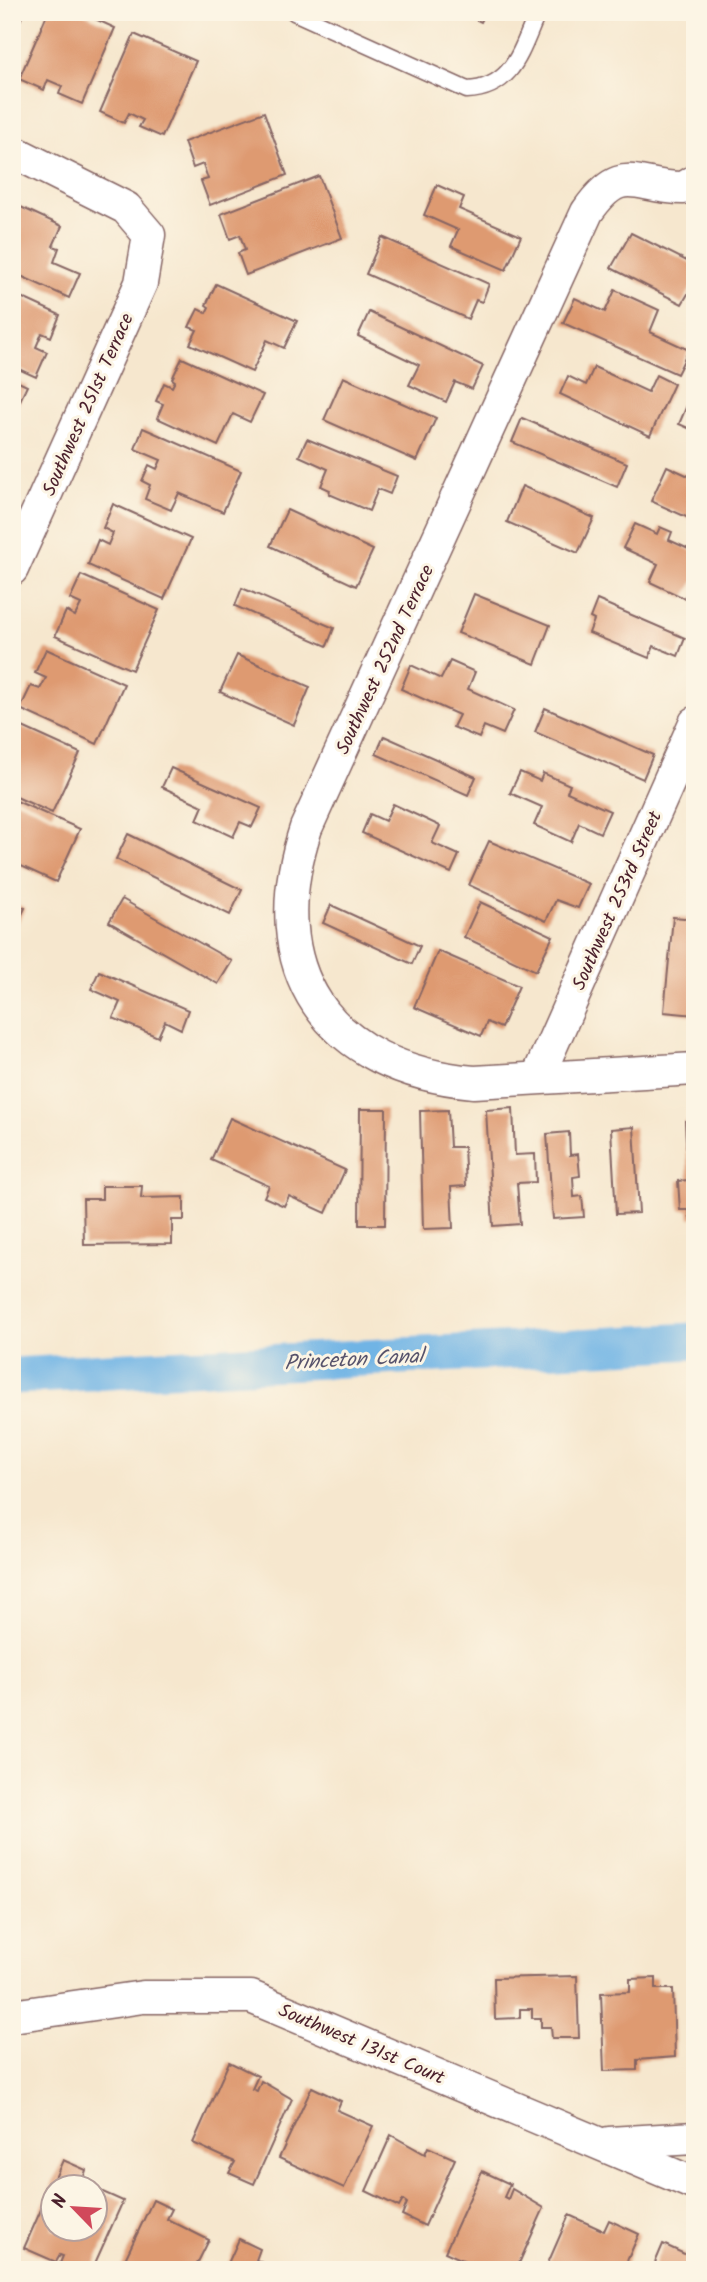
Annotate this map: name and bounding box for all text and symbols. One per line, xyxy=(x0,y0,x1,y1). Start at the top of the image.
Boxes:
street label: Southwest 251st Terrace xyxy=(35,308,143,501)
street label: Southwest 252nd Terrace xyxy=(329,560,443,760)
street label: Southwest 253rd Street xyxy=(565,806,671,995)
water label: Princeton Canal xyxy=(284,1340,428,1381)
street label: Southwest 131st Court xyxy=(273,1996,450,2094)
north arrow xyxy=(38,2174,108,2244)
text: N xyxy=(44,2190,77,2213)

